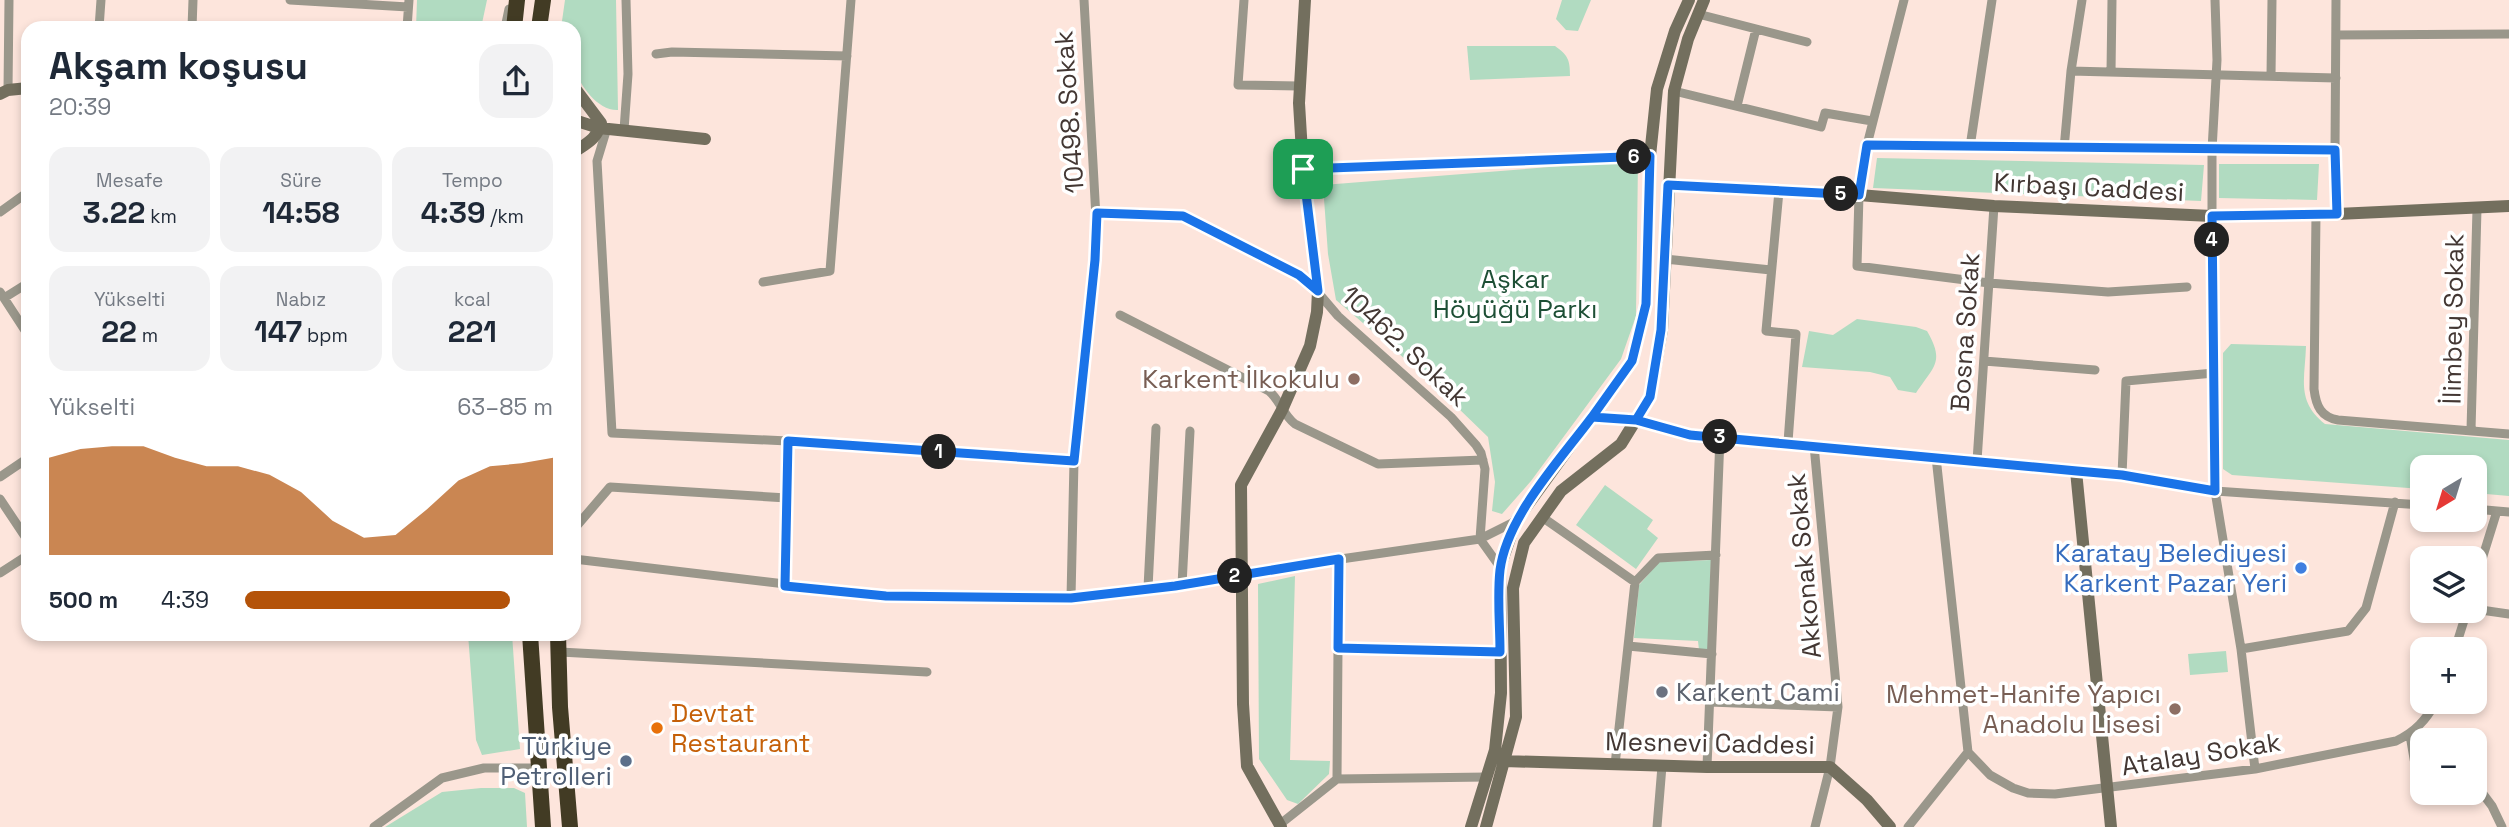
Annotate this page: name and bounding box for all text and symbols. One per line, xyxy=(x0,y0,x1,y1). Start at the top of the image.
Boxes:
street label: 10498. Sokak xyxy=(1046,30,1092,194)
text: Akşam koşusu xyxy=(49,42,308,90)
button: share xyxy=(479,44,553,118)
text: 20:39 xyxy=(49,92,111,122)
pin xyxy=(1273,139,1333,199)
pin: 6 xyxy=(1616,140,1652,174)
text: 6 xyxy=(1628,144,1639,169)
icon: arrive xyxy=(1284,150,1322,188)
street label: Kırbaşı Caddesi xyxy=(1993,165,2185,209)
text: Mesafe xyxy=(96,168,163,193)
text: Süre xyxy=(280,168,322,193)
text: Tempo xyxy=(442,168,503,193)
pin: 5 xyxy=(1824,176,1858,212)
text: 5 xyxy=(1835,181,1846,206)
text: 3.22 xyxy=(83,193,145,232)
text: 14:58 xyxy=(262,193,340,232)
text: 4:39 xyxy=(421,193,485,232)
text: km xyxy=(145,204,177,229)
text: /km xyxy=(485,204,524,229)
pin: 4 xyxy=(2194,222,2230,258)
text: 4 xyxy=(2205,227,2218,252)
street label: İlimbey Sokak xyxy=(2435,233,2471,405)
street label: Bosna Sokak xyxy=(1942,251,1988,413)
park label: Aşkar Höyüğü Parkı xyxy=(1433,262,1597,326)
street label: 10462. Sokak xyxy=(1334,278,1476,414)
text: Yükselti xyxy=(94,287,165,312)
text: Nabız xyxy=(276,287,326,312)
text: kcal xyxy=(454,287,491,312)
text: 22 xyxy=(101,312,137,351)
text: 147 xyxy=(254,312,302,351)
text: 221 xyxy=(448,312,497,351)
text: m xyxy=(137,323,158,348)
text: bpm xyxy=(302,323,348,348)
place label: Karkent İlkokulu xyxy=(1142,362,1340,396)
marker: Karkent İlkokulu xyxy=(1346,371,1362,387)
text: Yükselti xyxy=(49,392,135,422)
text: 63–85 m xyxy=(457,392,553,422)
pin: 3 xyxy=(1702,420,1738,454)
text: 3 xyxy=(1714,424,1725,449)
pin: 1 xyxy=(922,434,956,470)
text: 1 xyxy=(934,439,943,464)
north arrow xyxy=(2410,455,2487,532)
map controls xyxy=(2410,455,2487,805)
street label: Akkonak Sokak xyxy=(1779,472,1829,660)
place label: Karatay Belediyesi Karkent Pazar Yeri xyxy=(2055,536,2287,600)
button: layers xyxy=(2410,546,2487,623)
pin: 2 xyxy=(1218,558,1252,594)
marker: Karatay Belediyesi Karkent Pazar Yeri xyxy=(2293,560,2309,576)
text: 2 xyxy=(1229,563,1240,588)
text: 500 m xyxy=(49,585,118,615)
text: 4:39 xyxy=(161,585,209,615)
button: + xyxy=(2410,637,2487,714)
place label: Karkent Cami xyxy=(1676,675,1840,709)
place label: Mehmet-Hanife Yapıcı Anadolu Lisesi xyxy=(1886,677,2161,741)
marker: Karkent Cami xyxy=(1654,684,1670,700)
place label: Devtat Restaurant xyxy=(671,696,810,760)
marker: Mehmet-Hanife Yapıcı Anadolu Lisesi xyxy=(2167,701,2183,717)
marker: Devtat Restaurant xyxy=(649,720,665,736)
street label: Mesnevi Caddesi xyxy=(1605,724,1815,762)
street label: Atalay Sokak xyxy=(2119,725,2283,783)
button: − xyxy=(2410,728,2487,805)
place label: Türkiye Petrolleri xyxy=(500,729,612,793)
marker: Türkiye Petrolleri xyxy=(618,753,634,769)

